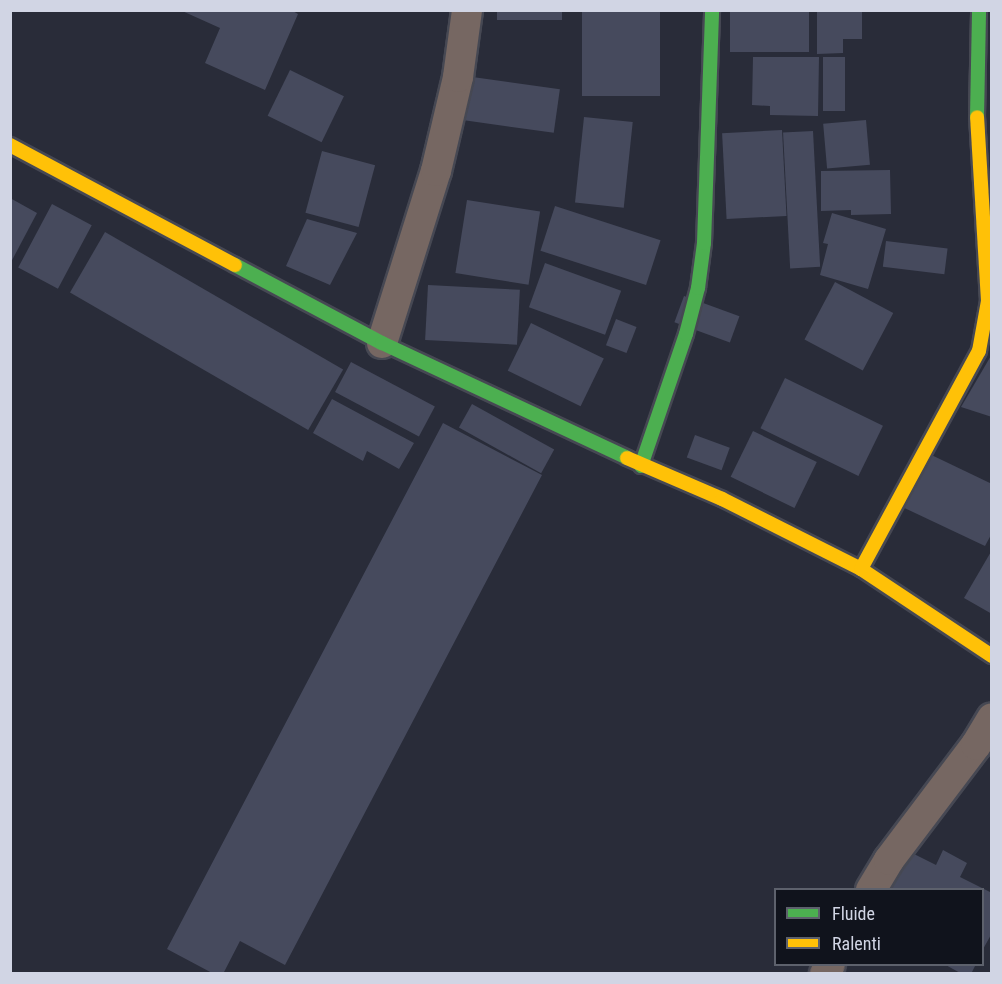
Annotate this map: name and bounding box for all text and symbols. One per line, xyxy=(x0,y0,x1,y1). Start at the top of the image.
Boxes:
legend xyxy=(774,888,984,966)
text: Fluide xyxy=(832,903,875,924)
text: Ralenti xyxy=(832,933,881,954)

